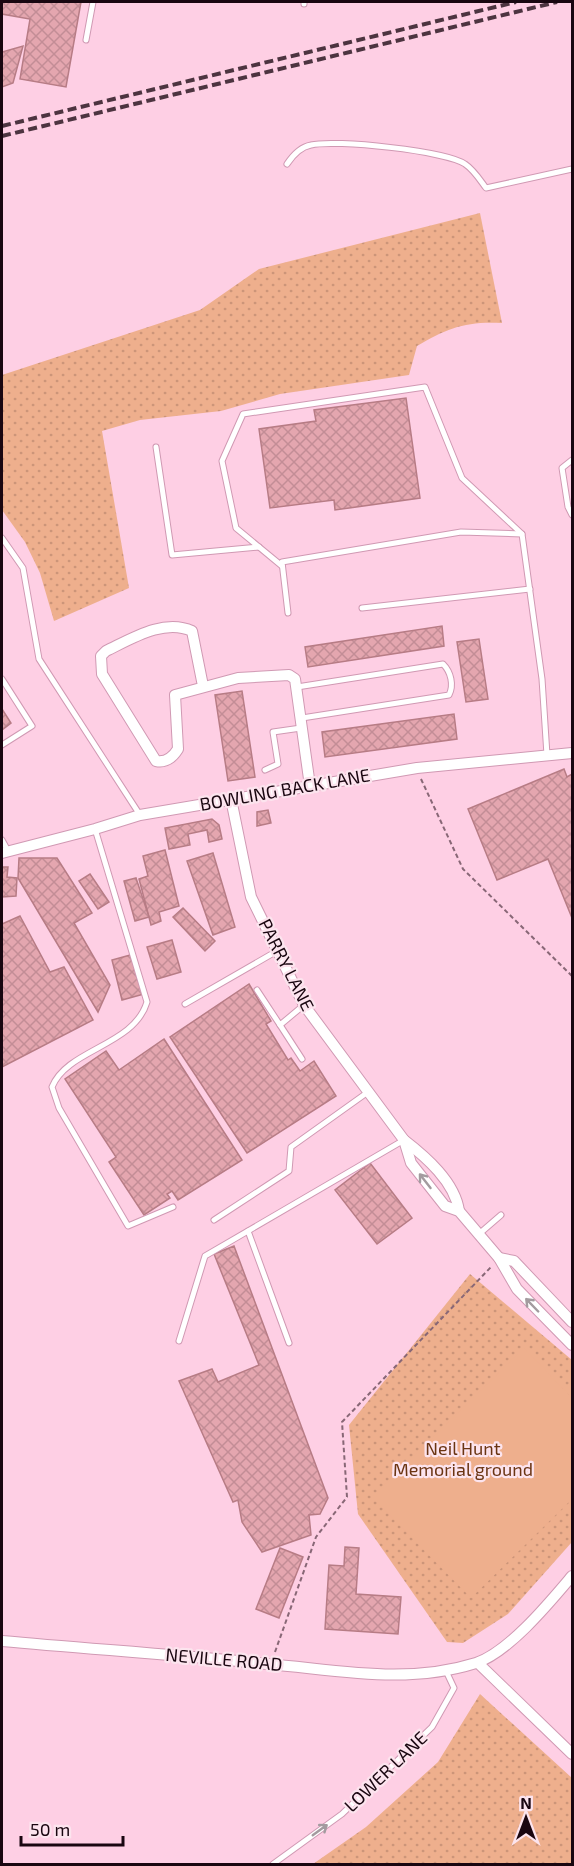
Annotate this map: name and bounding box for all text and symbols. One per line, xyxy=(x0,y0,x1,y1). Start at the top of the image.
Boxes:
street label: BOWLING BACK LANE xyxy=(198,763,372,815)
street label: PARRY LANE xyxy=(254,915,319,1014)
one-way arrow xyxy=(419,1173,432,1189)
one-way arrow xyxy=(525,1297,539,1312)
park label: Neil Hunt Memorial ground xyxy=(393,1437,533,1480)
street label: NEVILLE ROAD xyxy=(165,1643,283,1675)
street label: LOWER LANE xyxy=(339,1726,431,1816)
north arrow xyxy=(496,1788,556,1848)
text: N xyxy=(520,1793,532,1812)
scale bar xyxy=(21,1809,123,1847)
text: 50 m xyxy=(30,1818,70,1840)
one-way arrow xyxy=(312,1824,328,1836)

